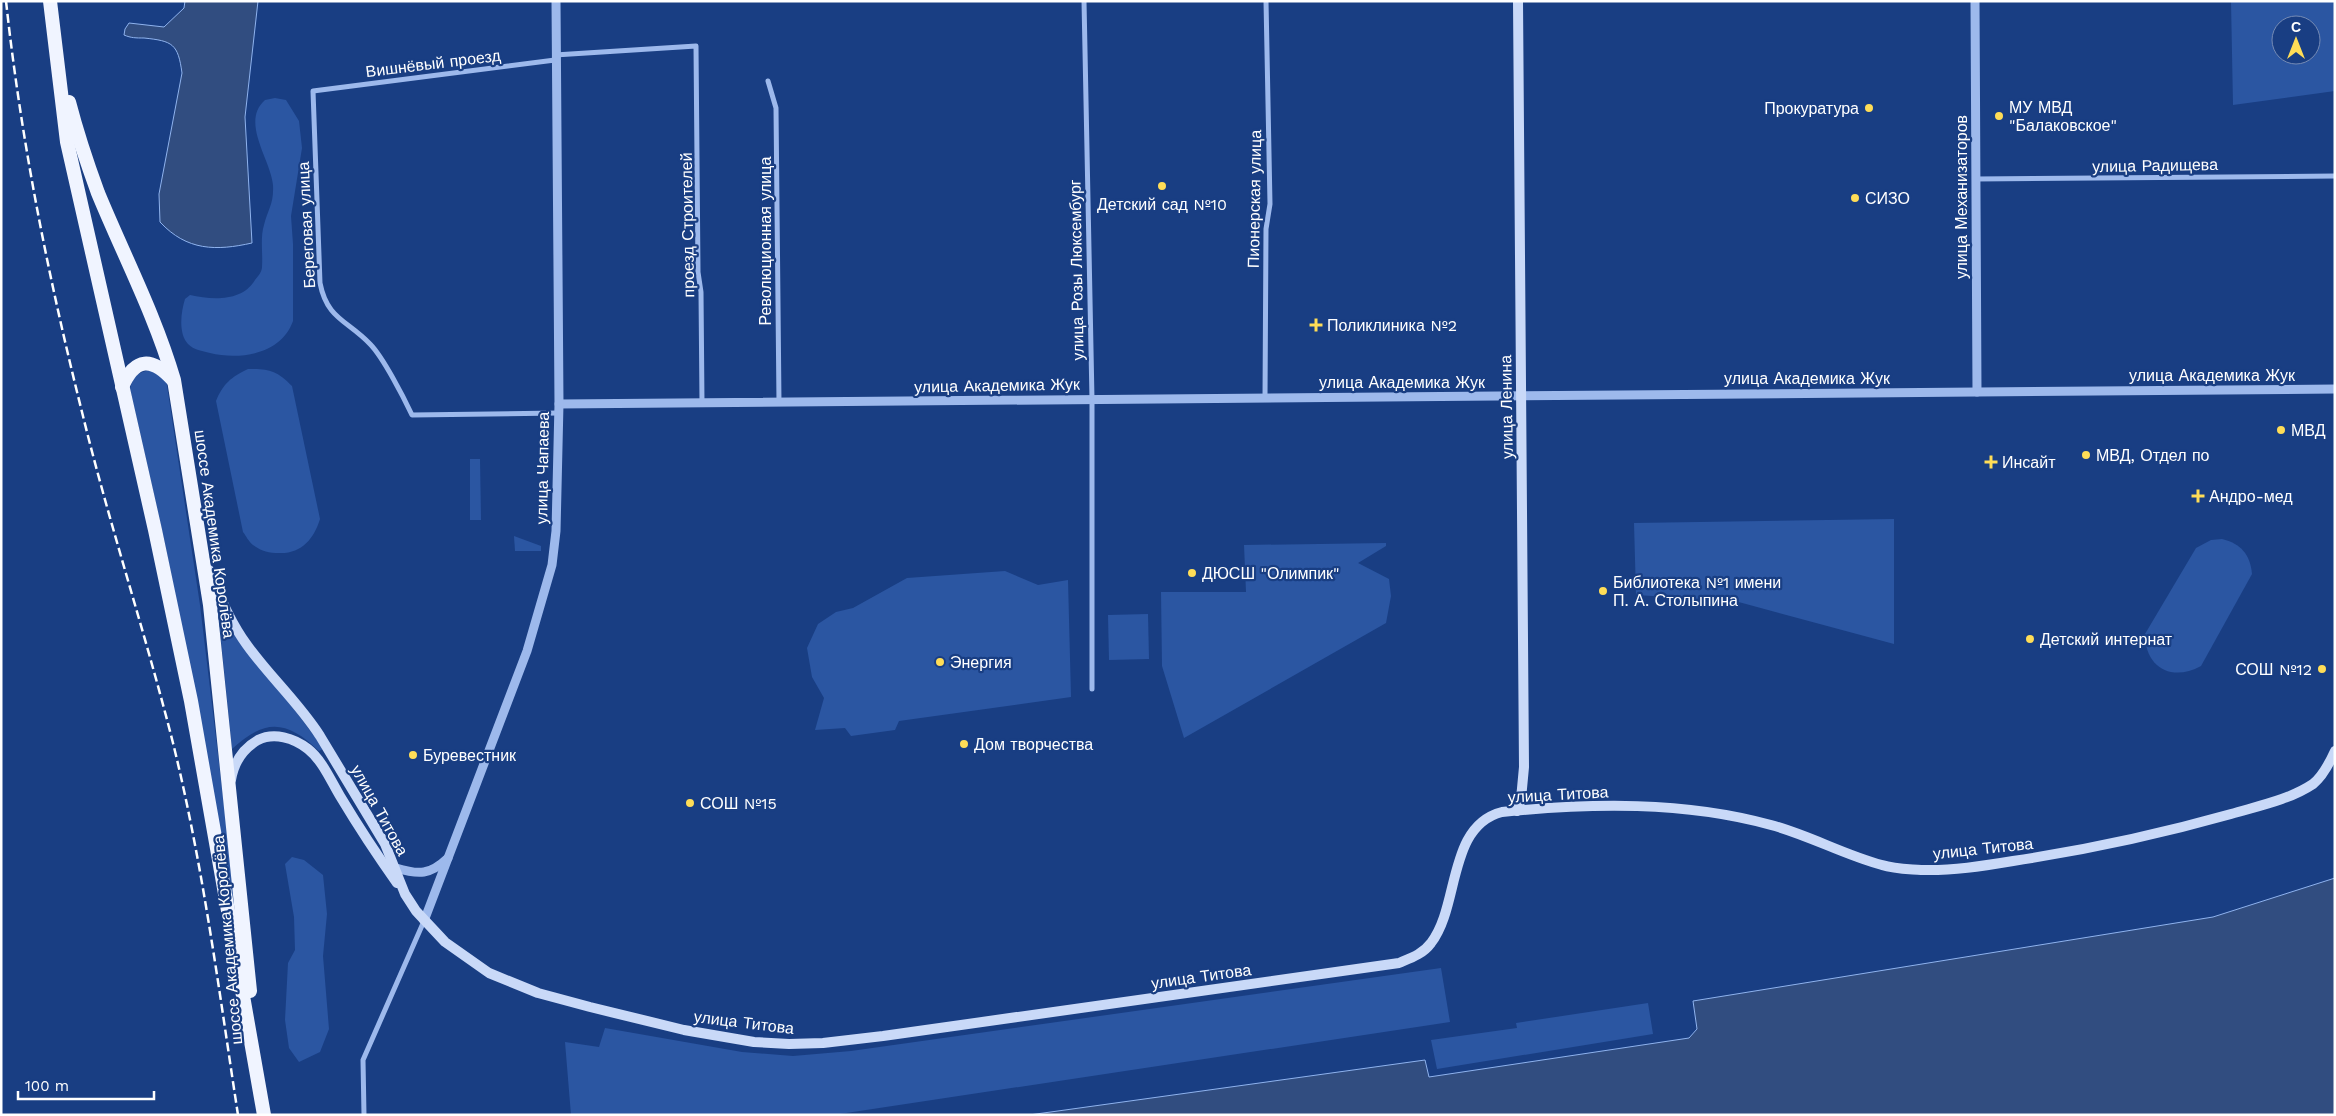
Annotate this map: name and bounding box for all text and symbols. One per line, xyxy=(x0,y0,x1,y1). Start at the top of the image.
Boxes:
north arrow xyxy=(2271,15,2321,65)
text: С xyxy=(2291,19,2301,35)
street label: Вишнёвый проезд xyxy=(364,46,502,81)
place label: МУ МВД "Балаковское" xyxy=(2009,98,2117,135)
place label: Прокуратура xyxy=(1764,99,1859,118)
marker: Прокуратура xyxy=(1863,102,1875,114)
marker: МУ МВД "Балаковское" xyxy=(1993,110,2005,122)
street label: улица Механизаторов xyxy=(1952,115,1971,279)
street label: Пионерская улица xyxy=(1244,130,1265,268)
street label: проезд Строителей xyxy=(677,152,698,298)
street label: улица Радищева xyxy=(2092,155,2218,176)
street label: Революционная улица xyxy=(756,157,775,325)
street label: Береговая улица xyxy=(294,161,319,289)
street label: улица Розы Люксембург xyxy=(1065,179,1088,361)
marker: Детский сад №10 xyxy=(1156,180,1168,192)
place label: СИЗО xyxy=(1865,189,1910,208)
marker: СИЗО xyxy=(1849,192,1861,204)
place label: Детский сад №10 xyxy=(1097,195,1227,214)
place label: Поликлиника №2 xyxy=(1327,316,1457,335)
marker: Поликлиника №2 xyxy=(1309,318,1323,332)
street label: улица Ленина xyxy=(1496,355,1517,459)
street label: улица Академика Жук xyxy=(2129,366,2296,385)
street label: улица Академика Жук xyxy=(1724,369,1891,388)
street label: улица Академика Жук xyxy=(1319,373,1486,392)
street label: улица Академика Жук xyxy=(914,375,1081,396)
street label: улица Чапаева xyxy=(532,411,553,525)
place label: МВД xyxy=(2291,421,2326,440)
marker: МВД xyxy=(2275,424,2287,436)
street label: шоссе Академика Королёва xyxy=(190,429,239,639)
place label: МВД, Отдел по xyxy=(2096,446,2210,465)
marker: МВД, Отдел по xyxy=(2080,449,2092,461)
place label: Инсайт xyxy=(2002,453,2056,472)
marker: Инсайт xyxy=(1984,455,1998,469)
place label: Андро-мед xyxy=(2209,487,2293,506)
marker: Андро-мед xyxy=(2191,489,2205,503)
place label: ДЮСШ "Олимпик" xyxy=(1202,564,1340,583)
marker: ДЮСШ "Олимпик" xyxy=(1186,567,1198,579)
place label: Библиотека №1 имени П. А. Столыпина xyxy=(1613,573,1781,610)
marker: Библиотека №1 имени П. А. Столыпина xyxy=(1597,585,1609,597)
place label: Детский интернат xyxy=(2040,630,2173,649)
marker: Детский интернат xyxy=(2024,633,2036,645)
place label: Энергия xyxy=(950,653,1012,672)
marker: Энергия xyxy=(934,656,946,668)
place label: СОШ №12 xyxy=(2235,660,2312,679)
marker: СОШ №12 xyxy=(2316,663,2328,675)
place label: Дом творчества xyxy=(974,735,1093,754)
marker: Дом творчества xyxy=(958,738,970,750)
place label: Буревестник xyxy=(423,746,517,765)
marker: Буревестник xyxy=(407,749,419,761)
street label: улица Титова xyxy=(347,762,412,859)
street label: улица Титова xyxy=(1507,782,1609,807)
place label: СОШ №15 xyxy=(700,794,777,813)
marker: СОШ №15 xyxy=(684,797,696,809)
street label: шоссе Академика Королёва xyxy=(209,834,246,1045)
street label: улица Титова xyxy=(1932,834,2034,863)
street label: улица Титова xyxy=(1150,960,1252,993)
street label: улица Титова xyxy=(693,1007,795,1038)
scale bar xyxy=(18,1068,154,1100)
text: 100 m xyxy=(25,1077,69,1095)

